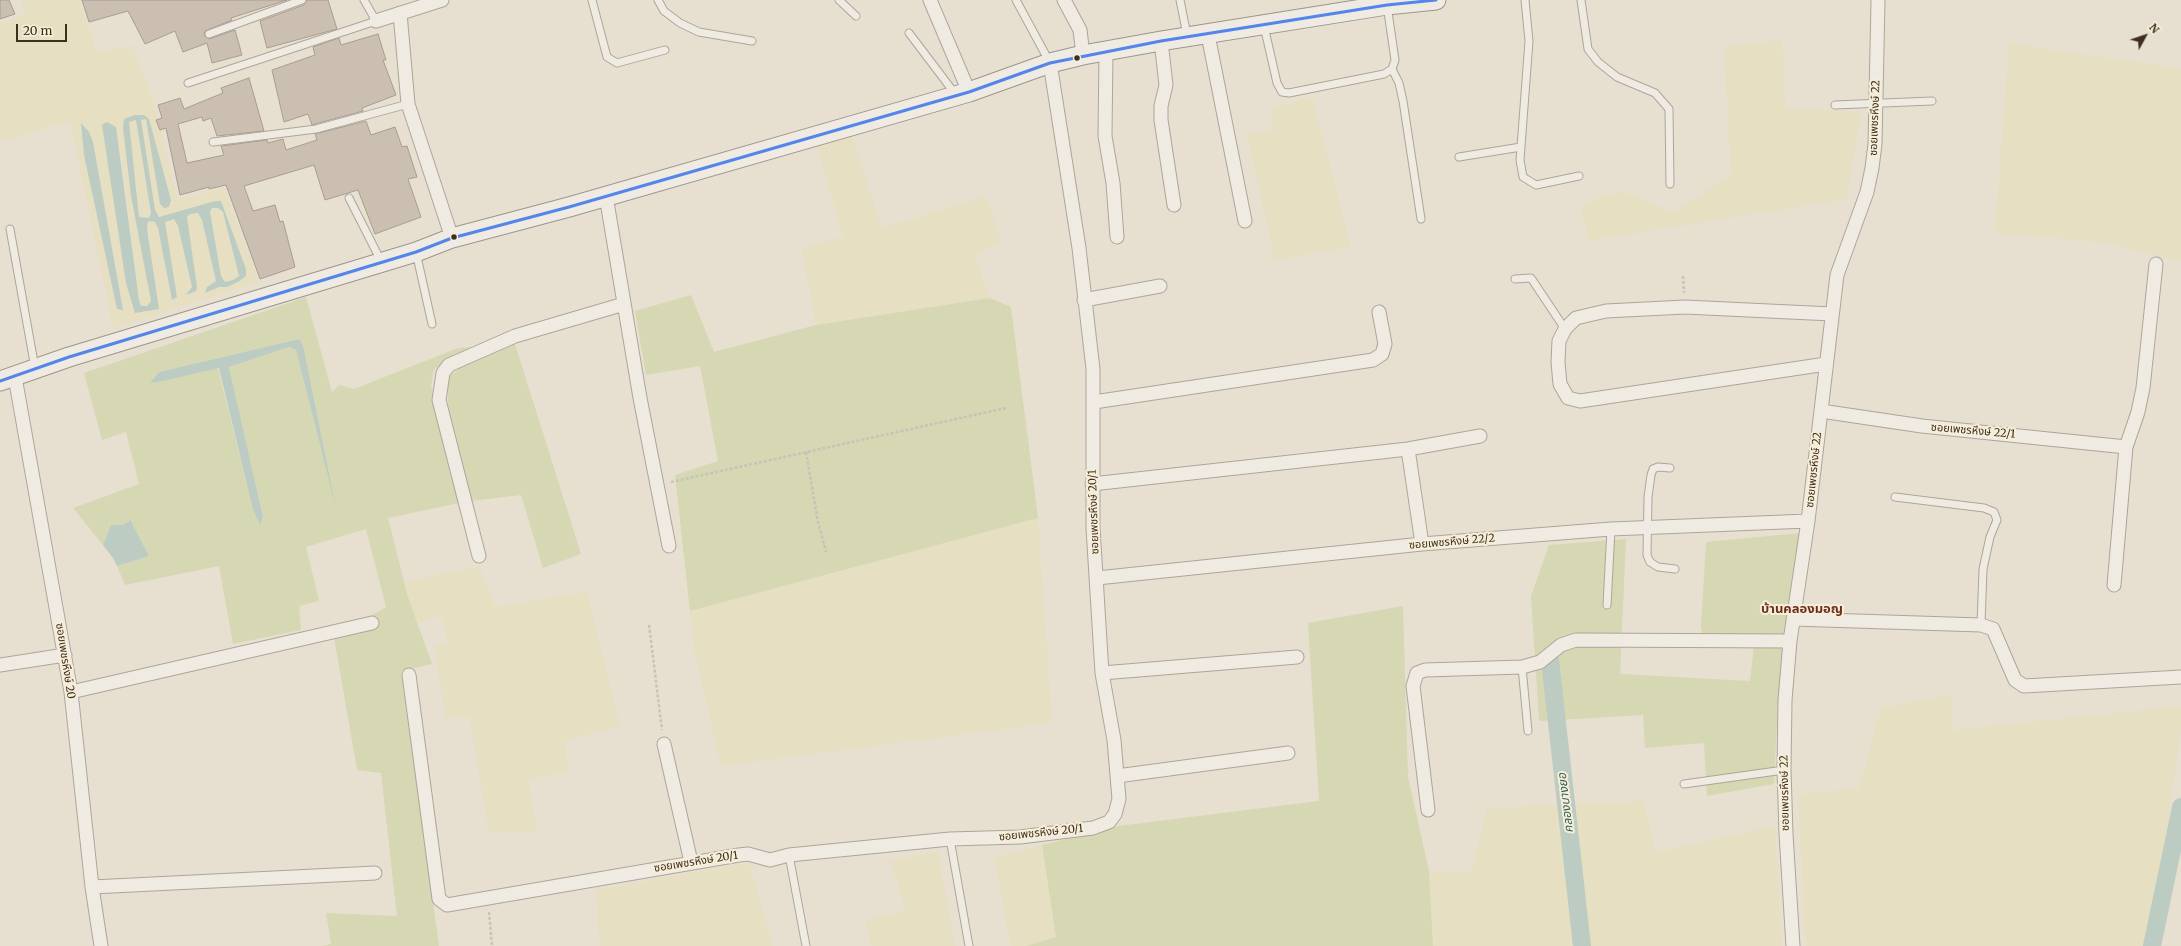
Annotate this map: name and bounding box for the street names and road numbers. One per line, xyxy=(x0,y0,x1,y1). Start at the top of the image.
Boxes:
street label: ซอยเพชรหึงษ์ 22 xyxy=(1867,80,1883,156)
street label: ซอยเพชรหึงษ์ 22/1 xyxy=(1930,421,2016,441)
street label: ซอยเพชรหึงษ์ 22 xyxy=(1803,432,1825,508)
street label: ซอยเพชรหึงษ์ 20/1 xyxy=(1086,469,1102,555)
street label: ซอยเพชรหึงษ์ 22/2 xyxy=(1408,532,1496,552)
street label: ซอยเพชรหึงษ์ 20 xyxy=(52,622,78,700)
street label: ซอยเพชรหึงษ์ 22 xyxy=(1778,755,1792,831)
street label: ซอยเพชรหึงษ์ 20/1 xyxy=(998,822,1084,844)
street label: ซอยเพชรหึงษ์ 20/1 xyxy=(653,849,739,875)

